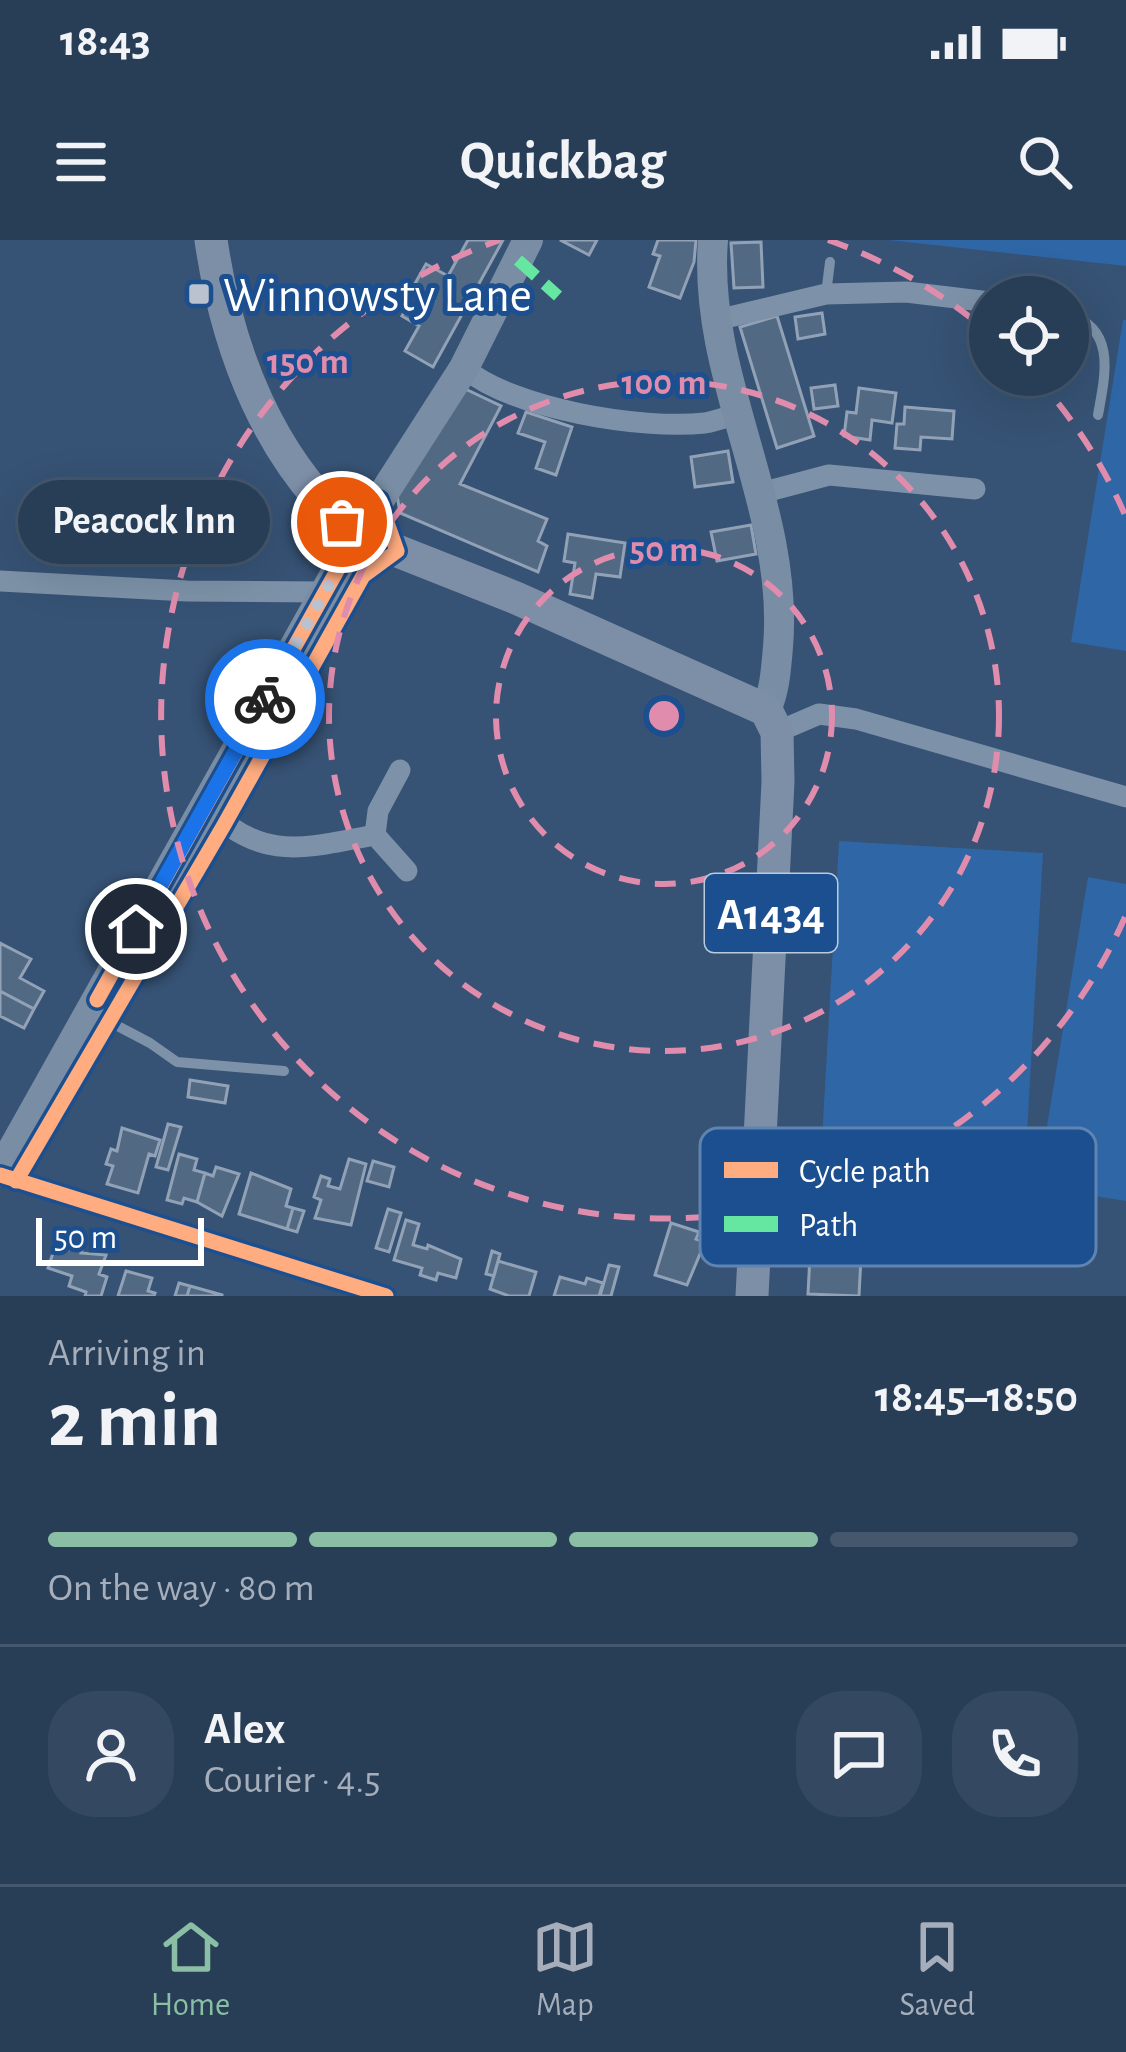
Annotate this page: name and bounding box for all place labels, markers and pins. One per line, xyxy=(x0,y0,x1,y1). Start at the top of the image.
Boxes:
place label: Winnowsty Lane xyxy=(223,273,532,321)
marker: Winnowsty Lane xyxy=(186,281,212,307)
pin xyxy=(291,471,393,573)
callout: Peacock Inn xyxy=(18,480,270,564)
centre of rings xyxy=(643,695,685,737)
pin xyxy=(85,878,187,980)

